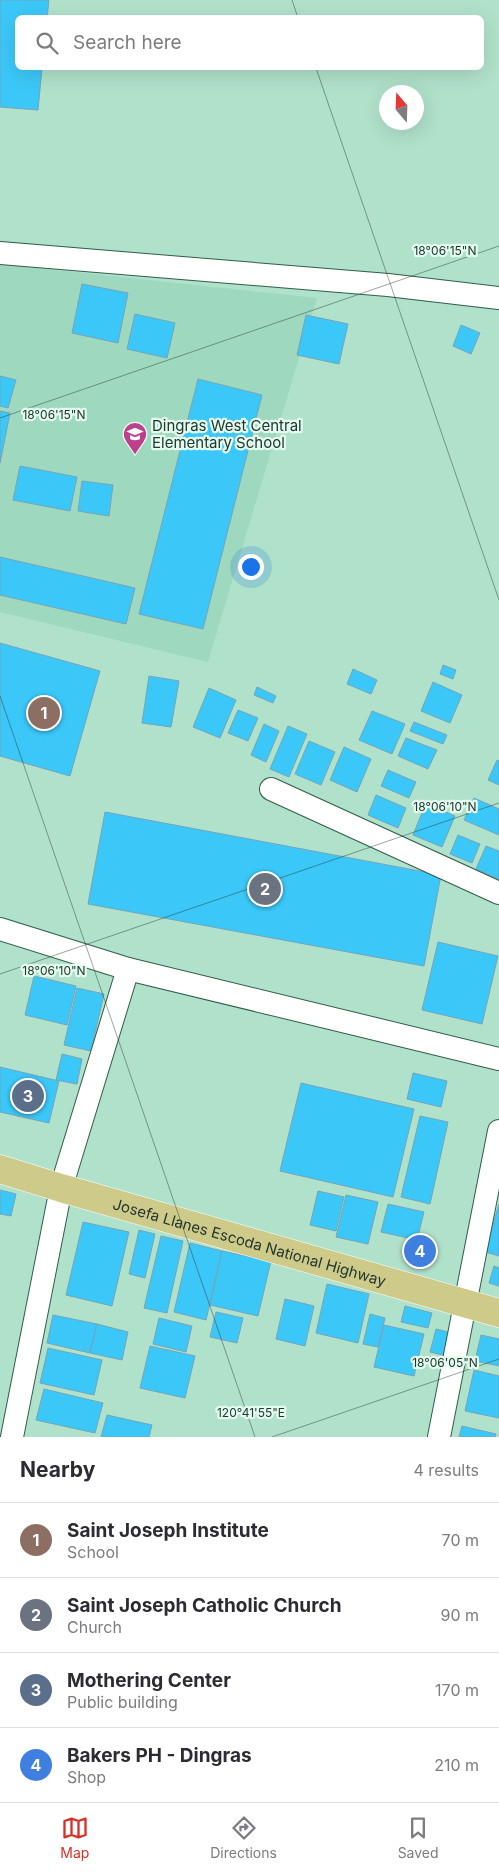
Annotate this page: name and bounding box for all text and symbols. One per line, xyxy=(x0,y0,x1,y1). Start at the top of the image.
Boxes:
search box xyxy=(15,15,484,70)
icon: search xyxy=(33,29,61,57)
text: Search here xyxy=(73,31,182,54)
north arrow xyxy=(379,85,424,130)
text: 18°06'15"N xyxy=(413,243,477,258)
text: 18°06'15"N xyxy=(22,407,86,422)
place label: Dingras West Central Elementary School xyxy=(152,416,302,452)
school or university icon: Dingras West Central Elementary School xyxy=(122,421,148,455)
your location xyxy=(238,554,264,580)
pin: 1 xyxy=(28,694,60,732)
text: 18°06'10"N xyxy=(413,799,477,814)
pin: 2 xyxy=(249,870,281,908)
text: 18°06'10"N xyxy=(22,963,86,978)
pin: 3 xyxy=(12,1077,44,1115)
street label: Josefa Llanes Escoda National Highway xyxy=(111,1194,389,1290)
pin: 4 xyxy=(404,1232,436,1270)
text: 18°06'05"N xyxy=(412,1355,478,1370)
text: 120°41'55"E xyxy=(217,1405,285,1420)
text: Nearby xyxy=(20,1457,95,1482)
text: 4 results xyxy=(414,1460,479,1480)
text: Saint Joseph Institute xyxy=(67,1519,269,1542)
text: 1 xyxy=(33,1530,39,1550)
text: 70 m xyxy=(442,1530,479,1550)
text: School xyxy=(67,1542,119,1562)
text: Saint Joseph Catholic Church xyxy=(67,1594,341,1617)
text: 2 xyxy=(31,1605,41,1625)
text: 90 m xyxy=(440,1605,479,1625)
text: Church xyxy=(67,1617,122,1637)
text: Mothering Center xyxy=(67,1669,231,1692)
text: 3 xyxy=(31,1680,41,1700)
text: 170 m xyxy=(435,1680,479,1700)
text: Public building xyxy=(67,1692,178,1712)
text: Bakers PH - Dingras xyxy=(67,1744,252,1767)
text: 4 xyxy=(31,1755,41,1775)
text: 210 m xyxy=(434,1755,479,1775)
text: Shop xyxy=(67,1767,106,1787)
tab: Map xyxy=(60,1814,89,1861)
tab: Directions xyxy=(210,1814,277,1861)
tab: Saved xyxy=(398,1814,439,1861)

